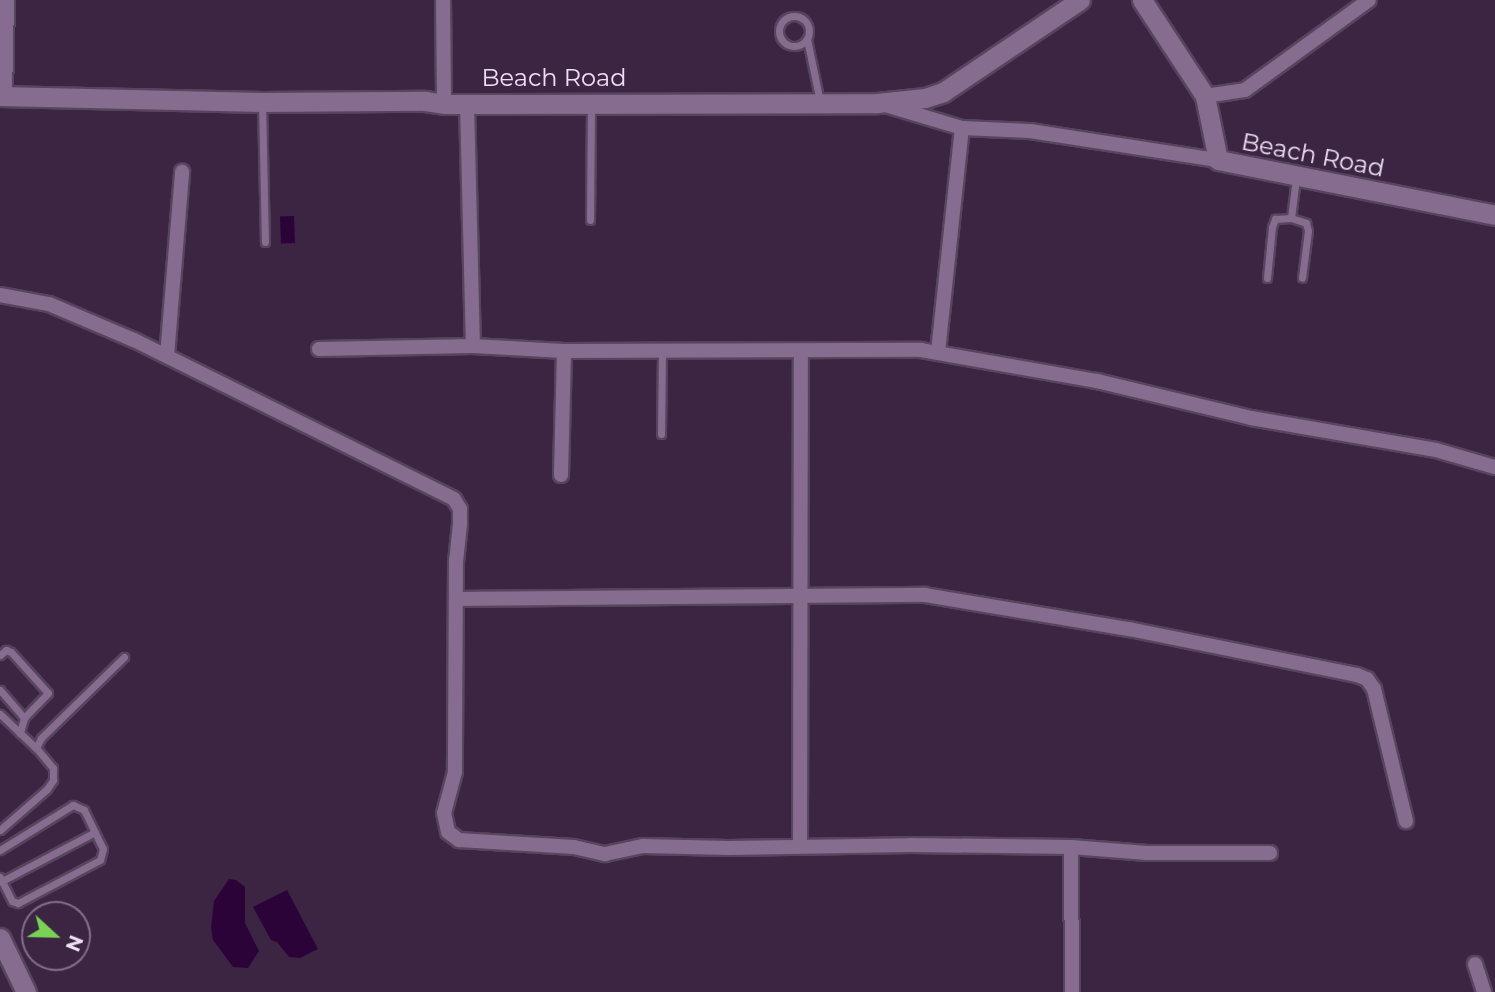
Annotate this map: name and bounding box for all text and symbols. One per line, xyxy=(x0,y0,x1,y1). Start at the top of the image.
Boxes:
street label: Beach Road xyxy=(482,64,626,92)
street label: Beach Road xyxy=(1239,127,1387,183)
north arrow xyxy=(21,901,91,971)
text: N xyxy=(61,932,88,955)

